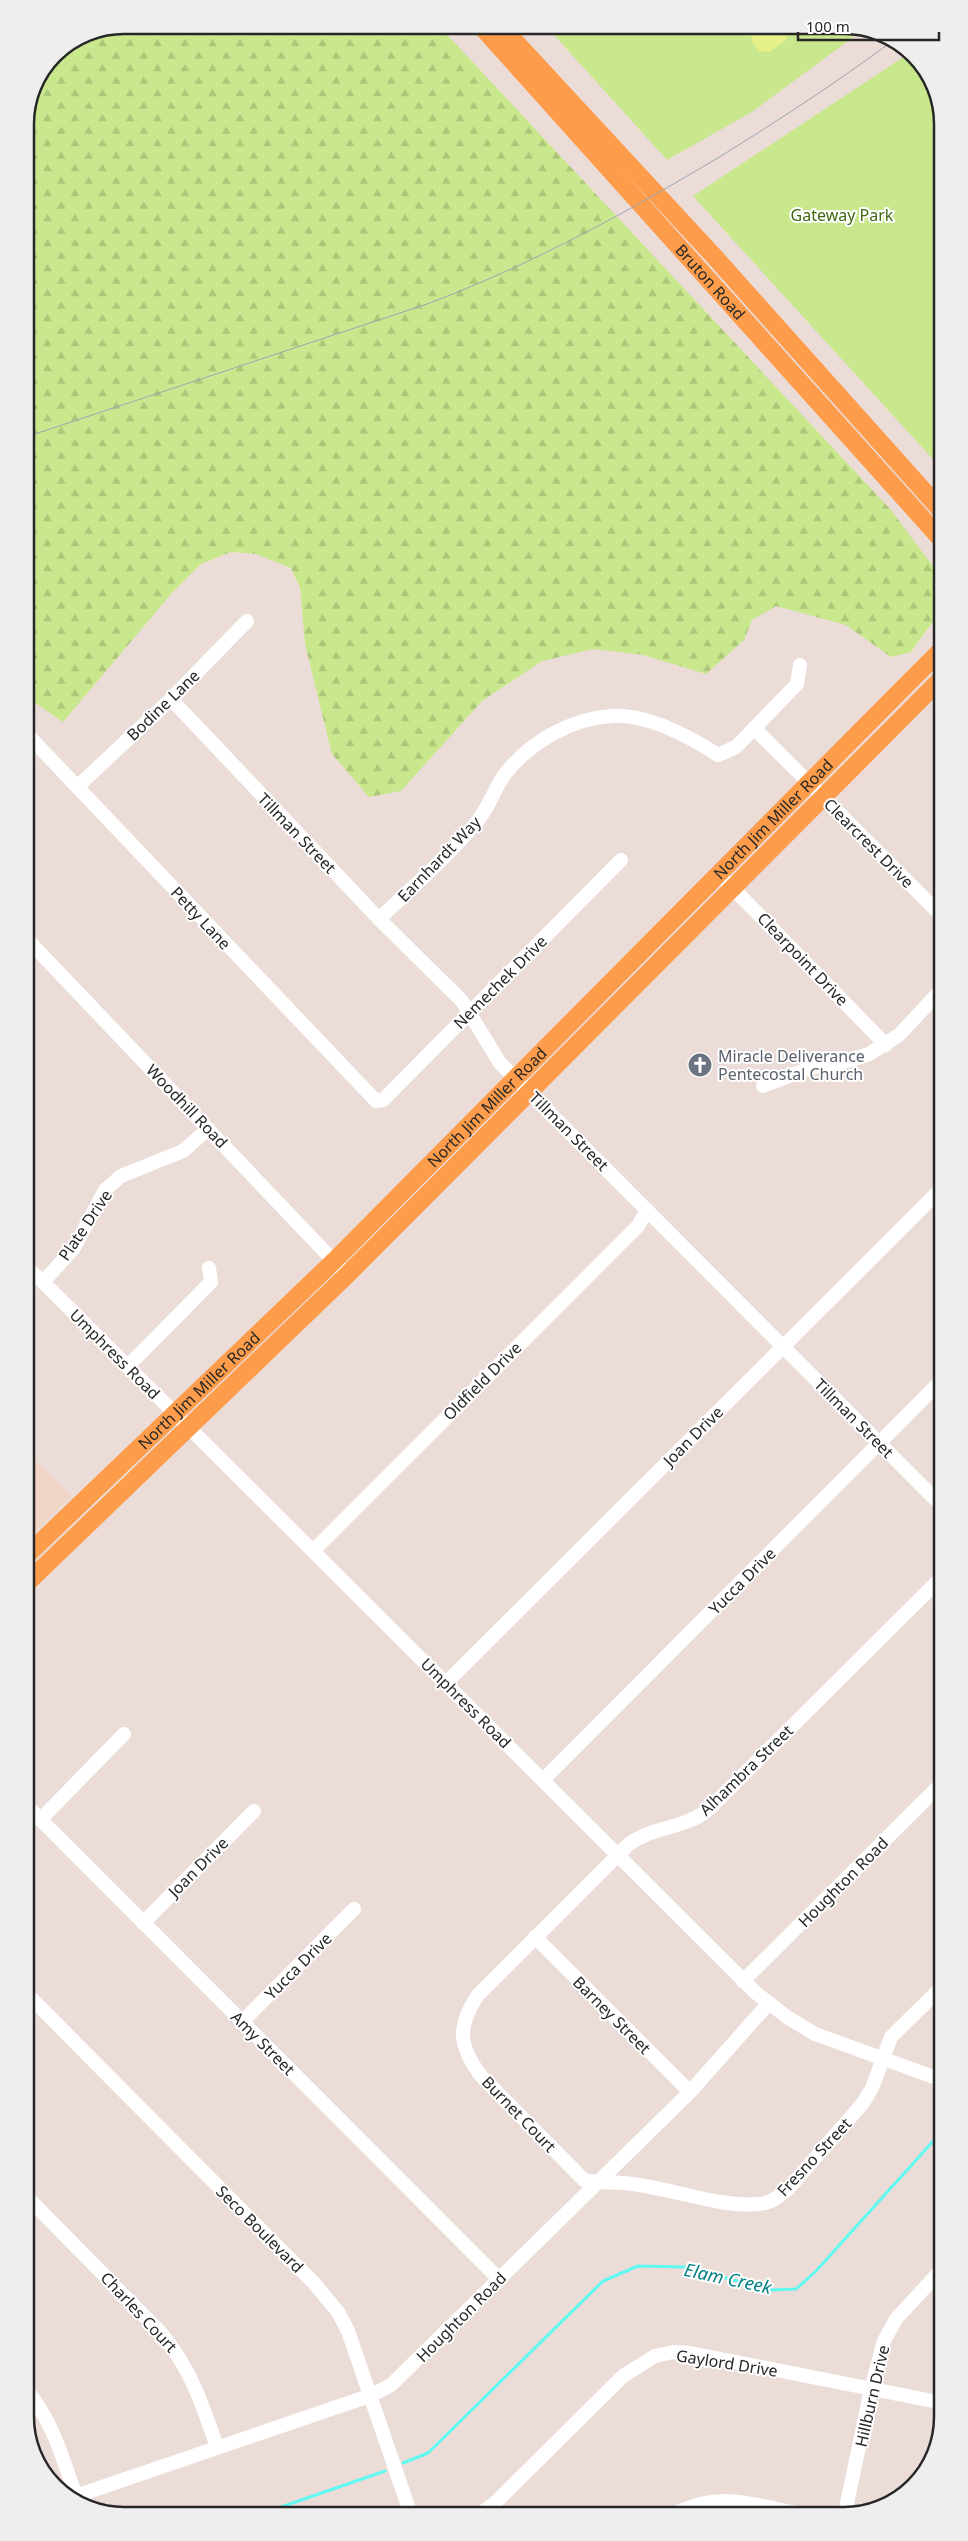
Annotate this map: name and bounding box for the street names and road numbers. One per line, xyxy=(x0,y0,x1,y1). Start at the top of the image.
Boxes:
street label: Bruton Road xyxy=(670,239,750,325)
street label: Bodine Lane xyxy=(122,665,204,745)
street label: North Jim Miller Road xyxy=(708,754,838,884)
street label: Tillman Street xyxy=(253,788,341,878)
street label: Clearcrest Drive xyxy=(819,793,919,893)
street label: Earnhardt Way xyxy=(393,811,486,907)
street label: Petty Lane xyxy=(166,882,236,954)
street label: Clearpoint Drive xyxy=(753,908,853,1010)
street label: Nemechek Drive xyxy=(448,930,552,1034)
street label: North Jim Miller Road xyxy=(422,1042,551,1172)
street label: Woodhill Road xyxy=(141,1059,233,1153)
street label: Tillman Street xyxy=(524,1086,614,1176)
street label: Plate Drive xyxy=(53,1185,117,1265)
street label: Umphress Road xyxy=(65,1304,165,1404)
street label: North Jim Miller Road xyxy=(133,1327,265,1454)
street label: Oldfield Drive xyxy=(438,1337,526,1425)
street label: Tillman Street xyxy=(809,1373,899,1463)
street label: Joan Drive xyxy=(657,1401,728,1472)
street label: Yucca Drive xyxy=(704,1543,780,1619)
street label: Umphress Road xyxy=(416,1653,516,1753)
street label: Alhambra Street xyxy=(694,1720,798,1820)
street label: Joan Drive xyxy=(162,1832,233,1903)
street label: Houghton Road xyxy=(793,1832,893,1932)
street label: Yucca Drive xyxy=(260,1928,336,2004)
street label: Barney Street xyxy=(568,1971,656,2059)
street label: Amy Street xyxy=(226,2006,300,2080)
street label: Burnet Court xyxy=(477,2071,561,2157)
street label: Fresno Street xyxy=(772,2113,856,2201)
street label: Seco Boulevard xyxy=(211,2180,309,2278)
street label: Charles Court xyxy=(96,2267,182,2357)
street label: Houghton Road xyxy=(411,2267,511,2367)
street label: Hillburn Drive xyxy=(850,2343,894,2449)
street label: Gaylord Drive xyxy=(675,2344,779,2382)

